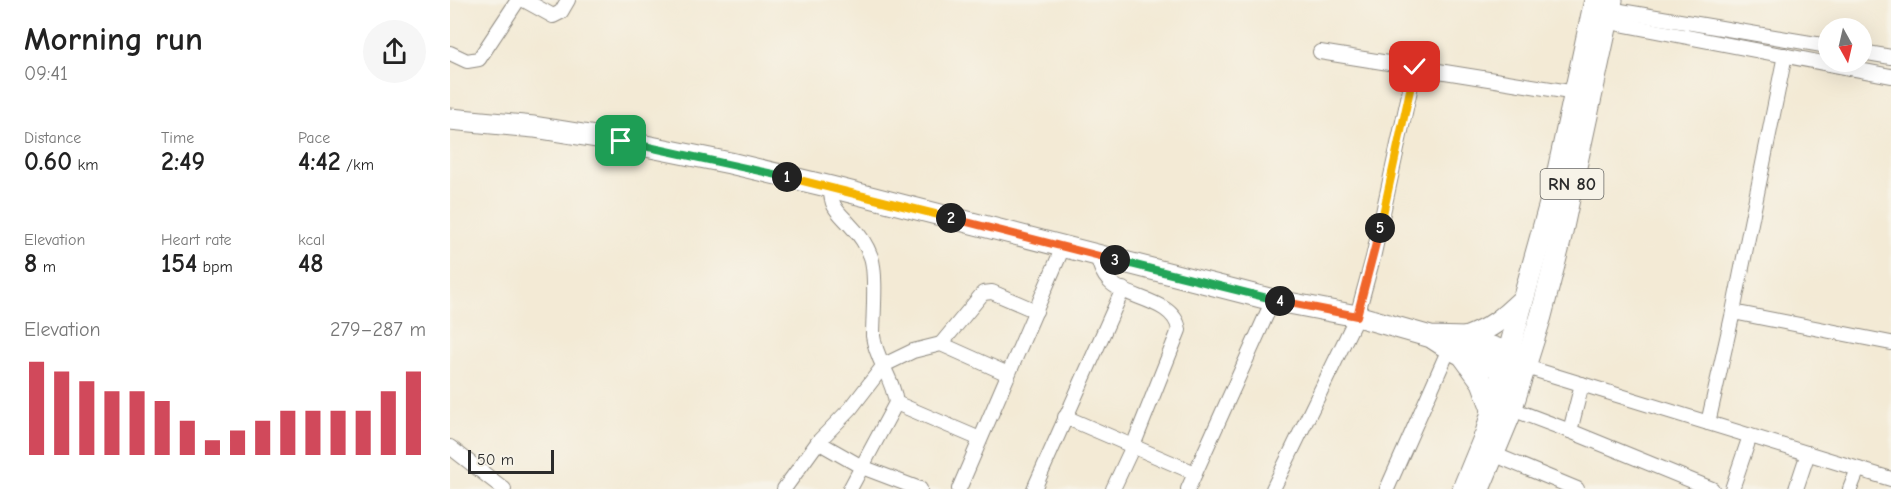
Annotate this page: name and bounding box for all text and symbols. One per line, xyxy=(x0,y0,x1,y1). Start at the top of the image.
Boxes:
north arrow xyxy=(1818,18,1872,72)
map controls xyxy=(1818,18,1872,72)
text: Morning run xyxy=(24,20,203,58)
button: share xyxy=(363,20,426,83)
pin xyxy=(1389,41,1440,92)
icon: check xyxy=(1398,50,1431,83)
text: 09:41 xyxy=(24,62,68,85)
pin xyxy=(595,115,646,166)
icon: arrive xyxy=(604,124,637,157)
text: Distance xyxy=(24,129,81,147)
text: Time xyxy=(161,129,194,147)
text: Pace xyxy=(298,129,330,147)
text: 0.60 xyxy=(24,147,72,177)
text: 2:49 xyxy=(161,147,205,177)
text: 4:42 xyxy=(298,147,341,177)
text: km xyxy=(72,156,98,174)
text: /km xyxy=(341,156,374,174)
pin: 1 xyxy=(772,162,802,192)
text: 1 xyxy=(784,168,790,186)
road number: RN 80 xyxy=(1540,169,1604,199)
pin: 2 xyxy=(936,203,966,233)
text: 2 xyxy=(947,209,955,227)
pin: 5 xyxy=(1365,213,1395,243)
text: 5 xyxy=(1376,219,1384,237)
text: Elevation xyxy=(24,231,85,249)
text: Heart rate xyxy=(161,231,232,249)
text: kcal xyxy=(298,231,325,249)
pin: 3 xyxy=(1100,245,1130,275)
text: 8 xyxy=(24,249,37,279)
text: 154 xyxy=(161,249,197,279)
text: 48 xyxy=(298,249,324,279)
text: 3 xyxy=(1111,251,1119,269)
text: m xyxy=(37,258,56,276)
text: bpm xyxy=(197,258,233,276)
pin: 4 xyxy=(1265,286,1295,316)
text: 4 xyxy=(1276,292,1284,310)
text: Elevation xyxy=(24,318,101,341)
text: 279–287 m xyxy=(330,318,426,341)
scale bar xyxy=(468,447,554,474)
text: 50 m xyxy=(477,451,514,469)

